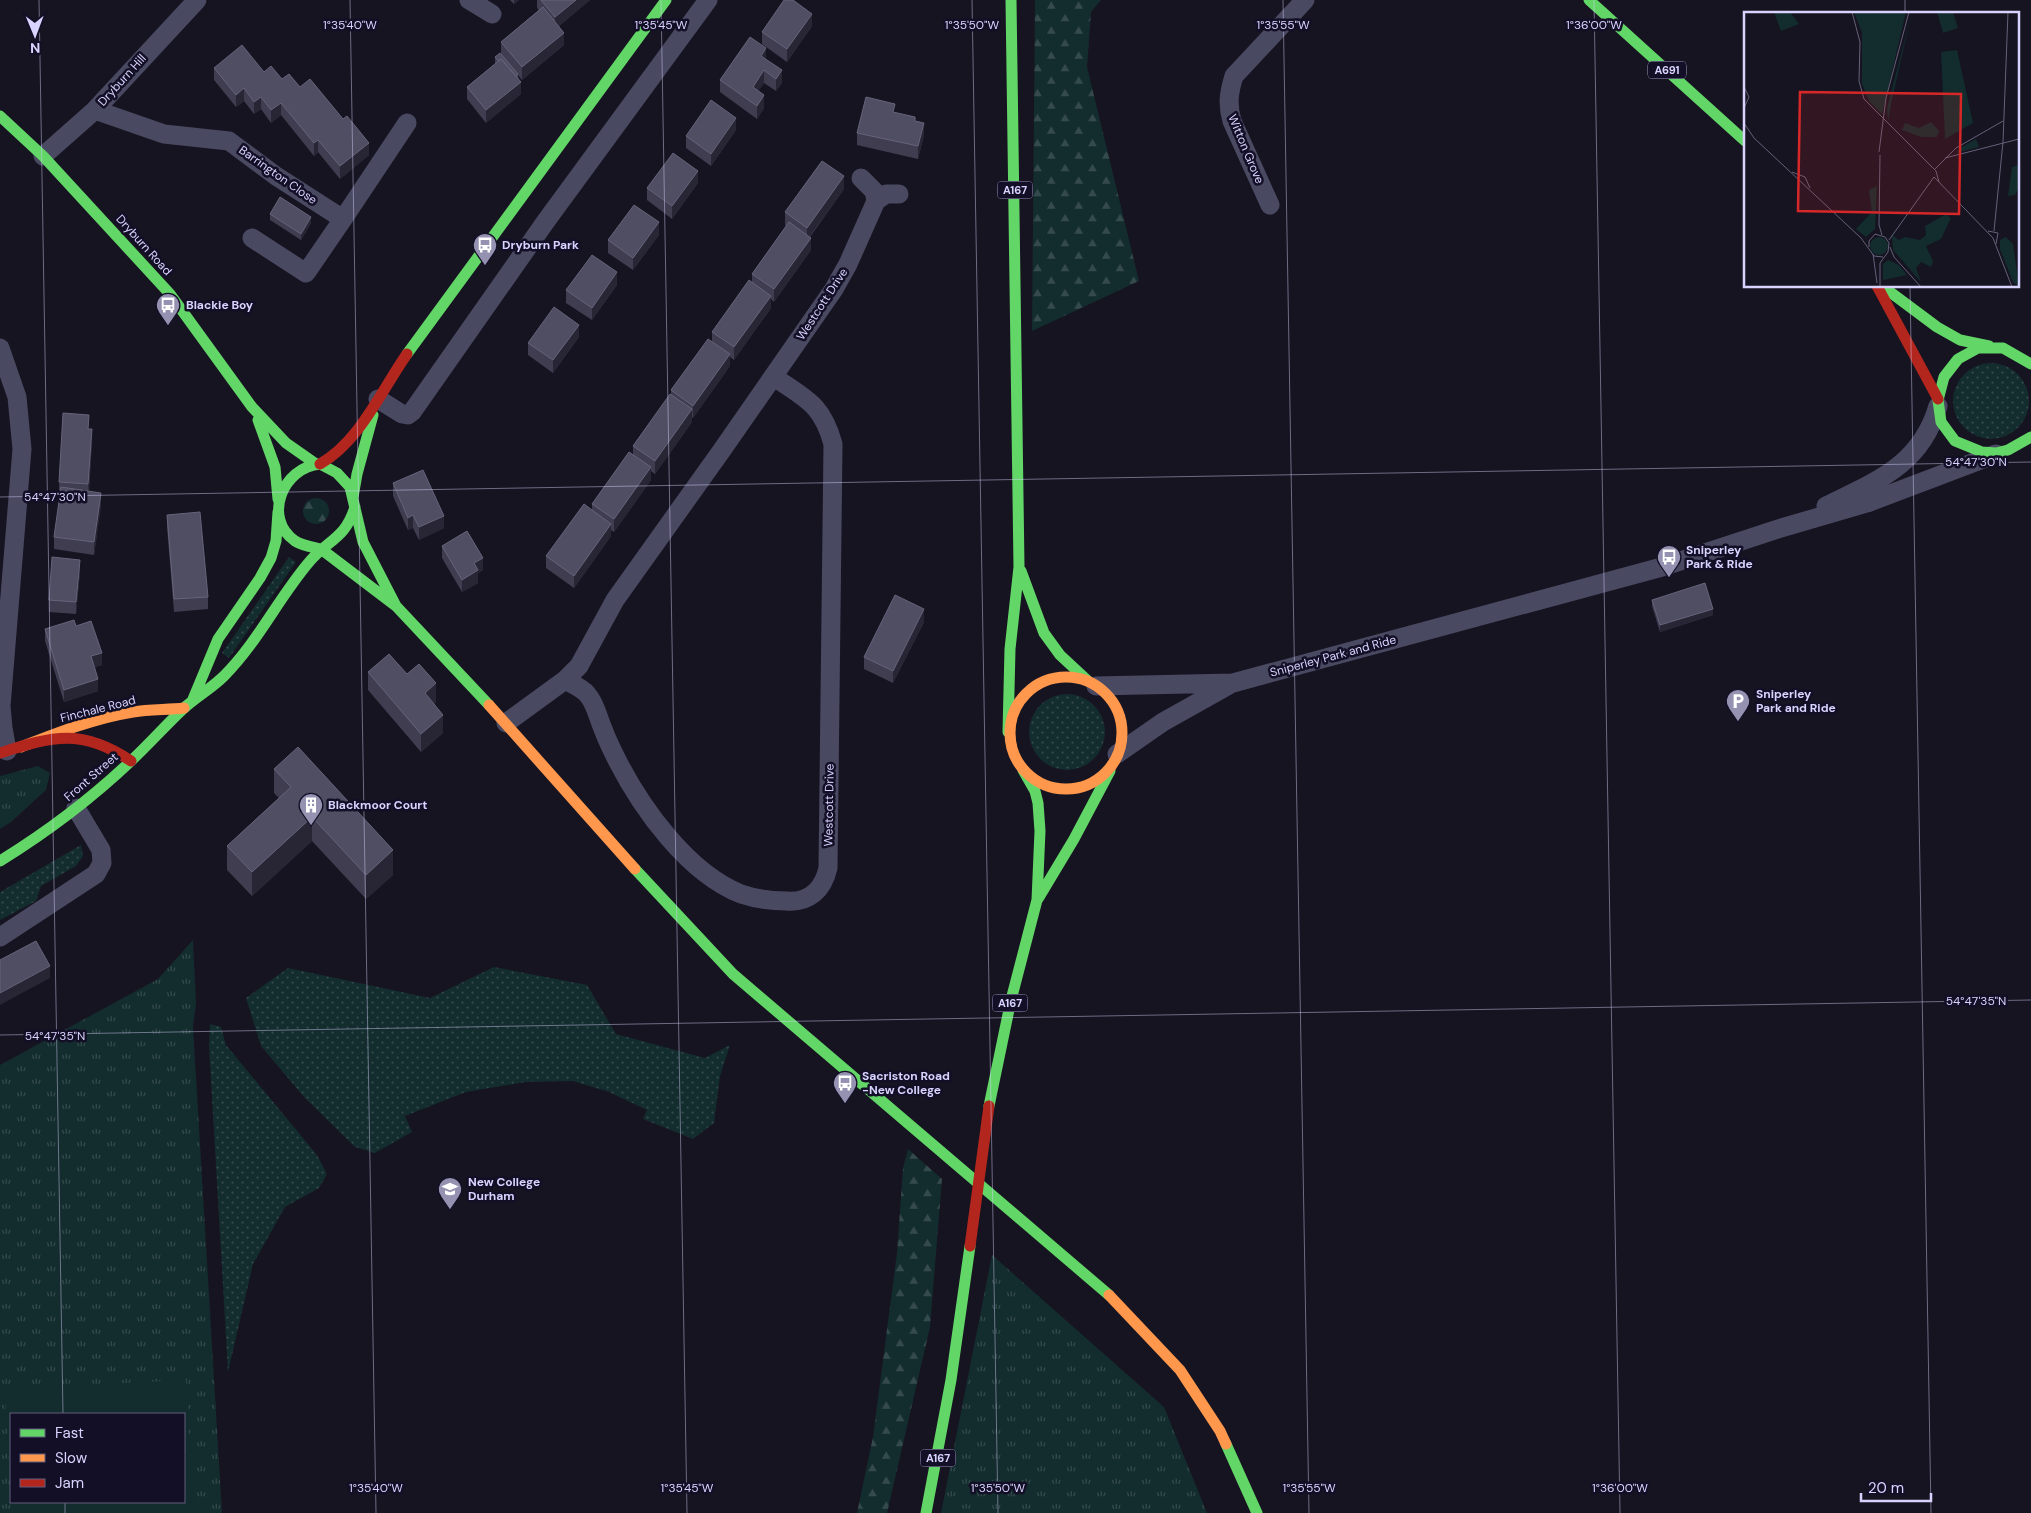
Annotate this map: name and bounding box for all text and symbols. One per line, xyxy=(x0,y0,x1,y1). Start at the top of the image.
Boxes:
north arrow xyxy=(10,10,60,60)
inset map xyxy=(1744,12,2018,288)
text: 1°35'40"W xyxy=(323,17,377,33)
text: 1°35'45"W xyxy=(635,17,688,33)
text: 1°35'50"W xyxy=(945,17,1000,33)
text: 1°35'55"W xyxy=(1256,17,1310,33)
text: 1°36'00"W xyxy=(1566,17,1622,33)
text: N xyxy=(30,39,40,57)
street label: Dryburn Hill xyxy=(94,51,150,109)
road number: A691 xyxy=(1648,62,1686,78)
street label: Witton Grove xyxy=(1224,112,1268,186)
street label: Barrington Close xyxy=(236,142,320,208)
road number: A167 xyxy=(998,182,1032,198)
street label: Dryburn Road xyxy=(113,211,175,279)
bus stop icon: Dryburn Park xyxy=(472,232,498,266)
place label: Dryburn Park xyxy=(502,237,579,253)
street label: Westcott Drive xyxy=(793,265,851,343)
bus stop icon: Blackie Boy xyxy=(155,292,181,326)
place label: Blackie Boy xyxy=(186,297,254,313)
text: 54°47'30"N xyxy=(1945,454,2007,470)
text: 54°47'30"N xyxy=(24,489,86,505)
place label: Sniperley Park & Ride xyxy=(1686,542,1753,572)
bus stop icon: Sniperley Park & Ride xyxy=(1656,544,1682,578)
street label: Sniperley Park and Ride xyxy=(1268,631,1398,681)
place label: Sniperley Park and Ride xyxy=(1756,686,1836,716)
parking icon: Sniperley Park and Ride xyxy=(1725,688,1751,722)
street label: Finchale Road xyxy=(59,692,137,726)
street label: Front Street xyxy=(61,749,122,805)
street label: Westcott Drive xyxy=(820,763,838,847)
building icon: Blackmoor Court xyxy=(298,792,324,826)
place label: Blackmoor Court xyxy=(328,797,427,813)
text: 54°47'35"N xyxy=(1946,993,2006,1009)
road number: A167 xyxy=(992,994,1028,1011)
text: 54°47'35"N xyxy=(25,1028,85,1044)
place label: Sacriston Road -New College xyxy=(862,1068,950,1098)
bus stop icon: Sacriston Road -New College xyxy=(832,1070,858,1104)
place label: New College Durham xyxy=(468,1174,540,1204)
school or university icon: New College Durham xyxy=(437,1176,463,1210)
legend xyxy=(10,1413,185,1503)
text: Fast xyxy=(55,1423,84,1443)
text: Slow xyxy=(55,1448,88,1468)
road number: A167 xyxy=(920,1450,956,1466)
scale bar xyxy=(1861,1470,1931,1502)
text: Jam xyxy=(55,1473,84,1493)
text: 20 m xyxy=(1868,1478,1904,1498)
text: 1°35'40"W xyxy=(349,1480,403,1496)
text: 1°35'45"W xyxy=(661,1480,714,1496)
text: 1°35'50"W xyxy=(971,1480,1026,1496)
text: 1°35'55"W xyxy=(1282,1480,1336,1496)
text: 1°36'00"W xyxy=(1592,1480,1648,1496)

